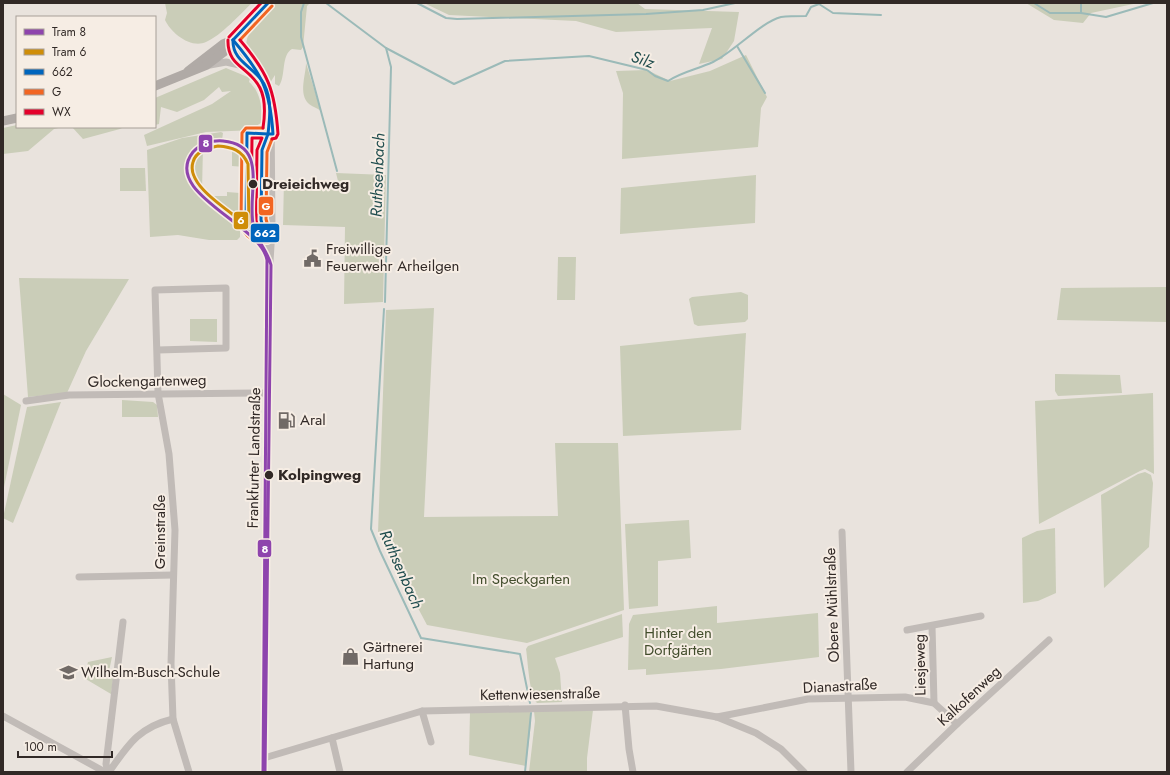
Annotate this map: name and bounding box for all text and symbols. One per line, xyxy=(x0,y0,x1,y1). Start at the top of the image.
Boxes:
legend xyxy=(16,16,156,128)
text: Tram 8 xyxy=(52,23,86,41)
text: Tram 6 xyxy=(52,43,86,61)
water label: Silz xyxy=(628,45,658,74)
text: 662 xyxy=(52,63,73,81)
text: G xyxy=(52,83,61,101)
text: WX xyxy=(52,103,71,121)
water label: Ruthsenbach xyxy=(365,132,390,218)
line badge: 8 xyxy=(198,134,213,153)
text: 8 xyxy=(203,135,210,151)
place label: Dreieichweg xyxy=(262,173,349,195)
marker: Dreieichweg xyxy=(247,178,259,190)
line badge: G xyxy=(258,196,274,216)
text: G xyxy=(262,198,271,214)
line badge: 6 xyxy=(233,211,249,230)
text: 6 xyxy=(237,212,245,228)
line badge: 662 xyxy=(250,223,280,243)
text: 662 xyxy=(254,225,276,241)
place label: Freiwillige Feuerwehr Arheilgen xyxy=(326,238,459,277)
public building icon: Freiwillige Feuerwehr Arheilgen xyxy=(303,248,323,268)
street label: Glockengartenweg xyxy=(87,369,207,393)
street label: Frankfurter Landstraße xyxy=(242,387,266,529)
place label: Aral xyxy=(300,409,326,431)
fuel station icon: Aral xyxy=(277,410,297,430)
place label: Kolpingweg xyxy=(278,464,361,486)
marker: Kolpingweg xyxy=(263,469,275,481)
street label: Greinstraße xyxy=(149,495,171,569)
water label: Ruthsenbach xyxy=(374,526,429,612)
line badge: 8 xyxy=(257,539,272,558)
text: 8 xyxy=(262,541,269,557)
street label: Obere Mühlstraße xyxy=(819,547,845,663)
park label: Im Speckgarten xyxy=(472,568,570,590)
park label: Hinter den Dorfgärten xyxy=(644,622,712,661)
street label: Liesjeweg xyxy=(908,634,932,696)
place label: Gärtnerei Hartung xyxy=(363,636,423,675)
shop icon: Gärtnerei Hartung xyxy=(340,646,360,666)
place label: Wilhelm-Busch-Schule xyxy=(81,661,220,683)
street label: Kalkofenweg xyxy=(932,661,1006,731)
school or university icon: Wilhelm-Busch-Schule xyxy=(58,662,78,682)
street label: Dianastraße xyxy=(802,673,878,699)
street label: Kettenwiesenstraße xyxy=(480,682,601,706)
scale bar xyxy=(18,733,112,759)
text: 100 m xyxy=(24,738,57,756)

